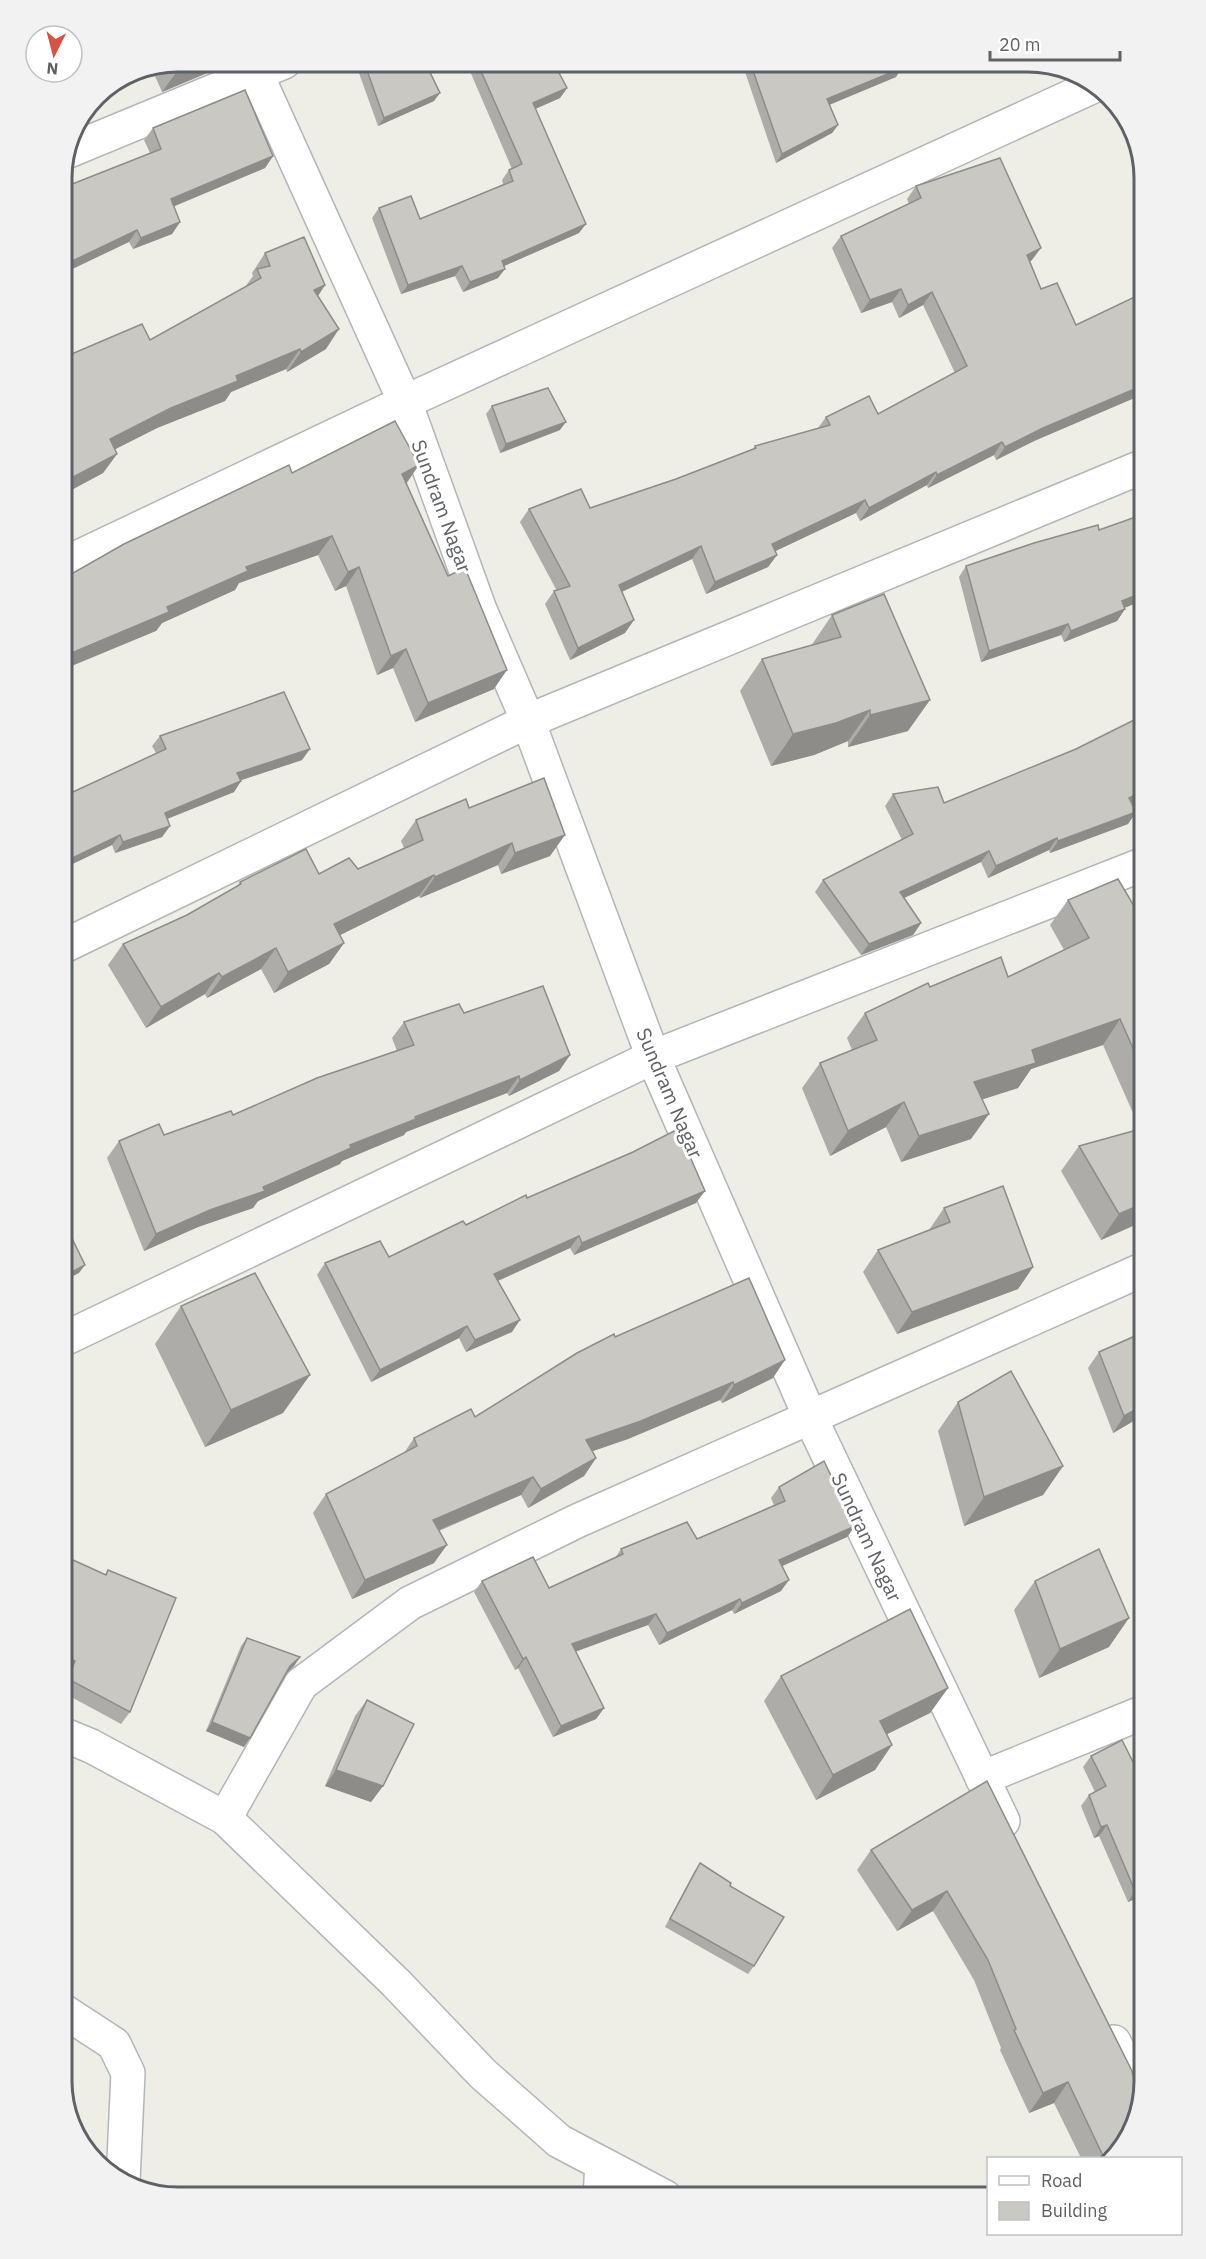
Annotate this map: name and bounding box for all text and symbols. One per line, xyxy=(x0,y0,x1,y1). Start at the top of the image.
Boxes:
north arrow xyxy=(24,24,84,84)
scale bar xyxy=(990,24,1120,62)
text: 20 m xyxy=(999,33,1041,56)
text: N xyxy=(46,58,59,79)
street label: Sundram Nagar xyxy=(405,436,479,576)
street label: Sundram Nagar xyxy=(630,1024,710,1162)
street label: Sundram Nagar xyxy=(825,1468,909,1606)
legend xyxy=(987,2157,1182,2235)
text: Road xyxy=(1041,2169,1082,2192)
text: Building xyxy=(1041,2199,1108,2222)

